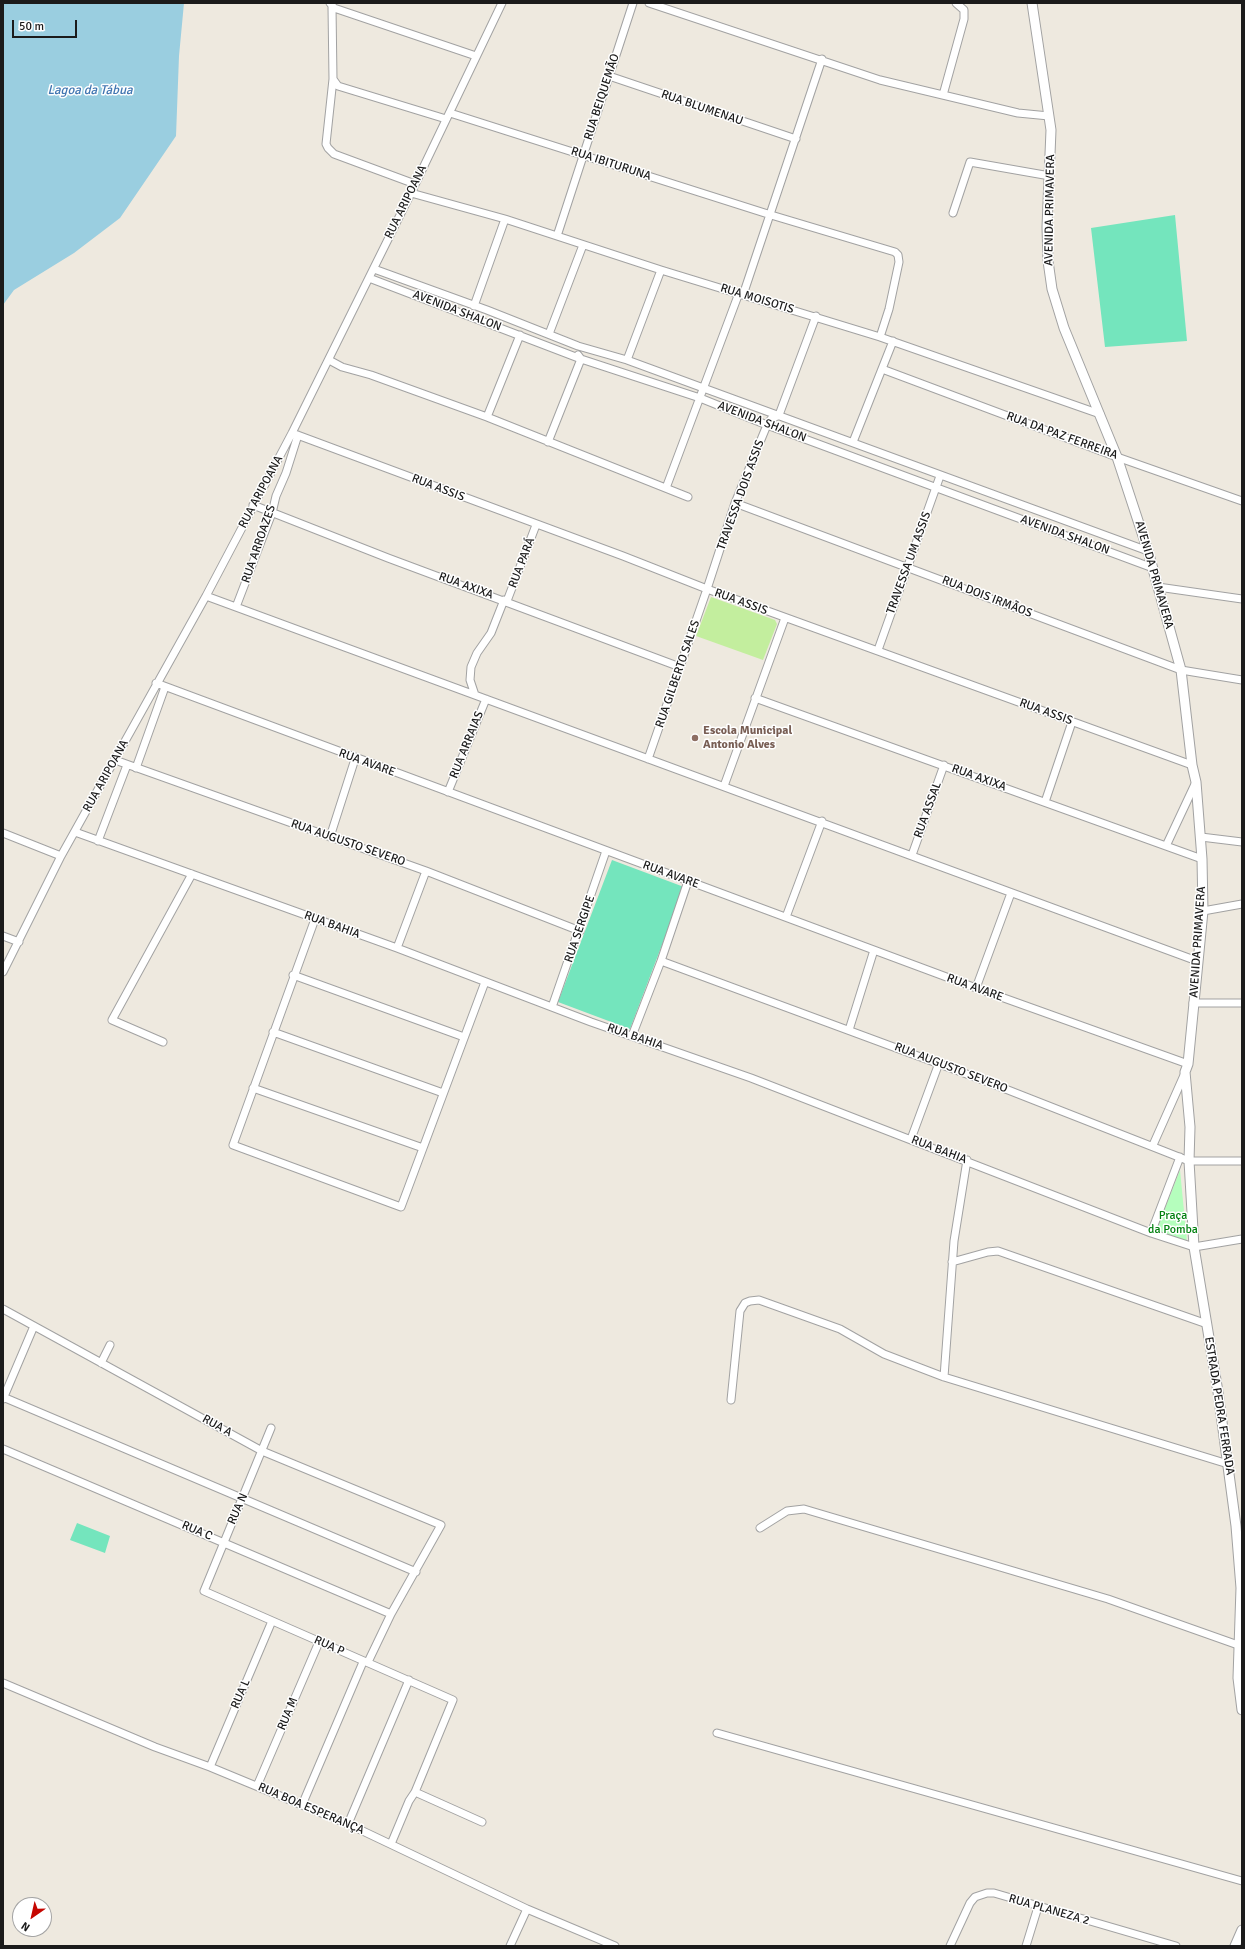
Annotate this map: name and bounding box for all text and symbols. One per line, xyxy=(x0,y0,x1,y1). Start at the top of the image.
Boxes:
scale bar xyxy=(14,12,79,38)
text: 50 m xyxy=(19,19,44,34)
street label: RUA BEIQUEMÃO xyxy=(581,52,623,142)
water label: Lagoa da Tábua xyxy=(47,83,133,99)
street label: RUA BLUMENAU xyxy=(659,87,745,129)
street label: RUA IBITURUNA xyxy=(569,144,653,184)
street label: AVENIDA PRIMAVERA xyxy=(1042,154,1058,266)
street label: RUA ARIPOANA xyxy=(382,163,430,241)
street label: RUA MOISOTIS xyxy=(718,281,796,317)
street label: AVENIDA SHALON xyxy=(411,287,503,335)
street label: AVENIDA SHALON xyxy=(716,398,808,446)
street label: RUA DA PAZ FERREIRA xyxy=(1004,409,1120,463)
street label: TRAVESSA DOIS ASSIS xyxy=(714,438,768,552)
street label: RUA ARIPOANA xyxy=(236,453,286,531)
street label: RUA ASSIS xyxy=(409,471,467,505)
street label: RUA ARROAZES xyxy=(239,503,279,585)
street label: TRAVESSA UM ASSIS xyxy=(884,510,934,616)
street label: AVENIDA SHALON xyxy=(1018,512,1112,558)
street label: AVENIDA PRIMAVERA xyxy=(1132,519,1176,631)
street label: RUA PARÁ xyxy=(506,536,538,590)
street label: RUA AXIXA xyxy=(437,569,495,603)
street label: RUA DOIS IRMÃOS xyxy=(940,573,1034,621)
street label: RUA ASSIS xyxy=(712,586,770,618)
street label: RUA GILBERTO SALES xyxy=(653,618,703,730)
street label: RUA ASSIS xyxy=(1017,696,1075,728)
street label: RUA ARRAIAS xyxy=(447,709,487,781)
place label: Escola Municipal Antonio Alves xyxy=(703,724,792,752)
marker: Escola Municipal Antonio Alves xyxy=(690,733,700,743)
street label: RUA ARIPOANA xyxy=(80,737,132,815)
street label: RUA AVARE xyxy=(337,746,397,780)
street label: RUA AXIXA xyxy=(950,761,1008,795)
street label: RUA ASSAL xyxy=(911,780,945,840)
street label: RUA AUGUSTO SEVERO xyxy=(289,817,407,869)
street label: RUA AVARE xyxy=(641,858,701,892)
street label: AVENIDA PRIMAVERA xyxy=(1187,886,1209,998)
street label: RUA SERGIPE xyxy=(562,893,598,965)
street label: RUA BAHIA xyxy=(302,908,362,942)
street label: RUA AVARE xyxy=(945,971,1005,1005)
street label: RUA BAHIA xyxy=(605,1021,665,1053)
street label: RUA AUGUSTO SEVERO xyxy=(892,1040,1010,1096)
street label: RUA BAHIA xyxy=(909,1133,969,1167)
park label: Praça da Pomba xyxy=(1148,1209,1198,1237)
street label: ESTRADA PEDRA FERRADA xyxy=(1201,1336,1237,1476)
street label: RUA A xyxy=(199,1412,235,1440)
street label: RUA N xyxy=(225,1491,251,1527)
street label: RUA C xyxy=(179,1518,215,1544)
street label: RUA P xyxy=(312,1633,346,1659)
street label: RUA L xyxy=(228,1677,254,1711)
street label: RUA M xyxy=(275,1695,301,1733)
street label: RUA BOA ESPERANÇA xyxy=(256,1780,366,1838)
street label: RUA PLANEZA 2 xyxy=(1007,1892,1091,1928)
north arrow xyxy=(12,1897,52,1937)
text: N xyxy=(19,1919,32,1934)

